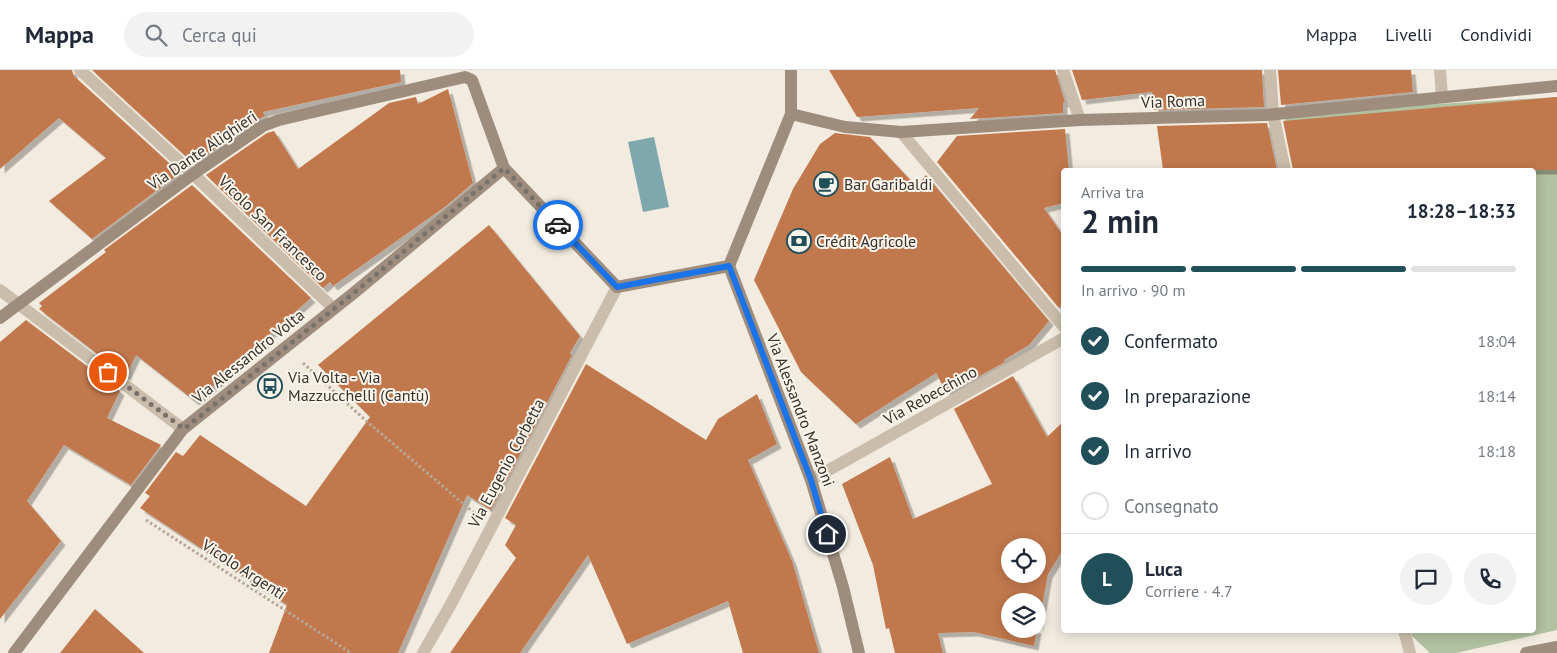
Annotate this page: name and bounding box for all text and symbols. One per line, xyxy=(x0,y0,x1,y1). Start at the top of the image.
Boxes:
search box xyxy=(124,12,474,57)
text: Mappa xyxy=(25,19,94,50)
icon: search xyxy=(142,21,170,49)
text: Cerca qui xyxy=(182,23,257,47)
text: Mappa xyxy=(1306,23,1357,46)
text: Livelli xyxy=(1385,23,1432,46)
text: Condividi xyxy=(1460,23,1532,46)
street label: Via Roma xyxy=(1140,90,1205,112)
street label: Via Dante Alighieri xyxy=(143,106,261,195)
street label: Vicolo San Francesco xyxy=(214,170,331,285)
cafe icon: Bar Garibaldi xyxy=(813,171,839,197)
place label: Bar Garibaldi xyxy=(844,174,933,194)
text: Arriva tra xyxy=(1081,182,1144,202)
text: 18:28–18:33 xyxy=(1407,199,1516,223)
courier xyxy=(533,200,583,250)
text: 2 min xyxy=(1081,200,1159,242)
icon: car xyxy=(544,211,572,239)
bank icon: Crédit Agricole xyxy=(786,228,812,254)
place label: Crédit Agricole xyxy=(816,231,916,251)
text: In arrivo · 90 m xyxy=(1081,280,1185,300)
street label: Via Alessandro Volta xyxy=(187,305,308,408)
icon: check xyxy=(1081,327,1109,355)
text: Confermato xyxy=(1124,329,1218,353)
street label: Via Alessandro Manzoni xyxy=(762,330,839,489)
text: 18:04 xyxy=(1478,331,1516,351)
pin xyxy=(87,351,129,393)
icon: bag xyxy=(94,358,122,386)
street label: Via Rebecchino xyxy=(879,361,980,429)
place label: Via Volta - Via Mazzucchelli (Cantù) xyxy=(287,367,429,405)
bus stop icon: Via Volta - Via Mazzucchelli (Cantù) xyxy=(257,373,283,399)
icon: check xyxy=(1081,382,1109,410)
text: In preparazione xyxy=(1124,384,1251,408)
text: 18:14 xyxy=(1478,386,1516,406)
street label: Via Eugenio Corbetta xyxy=(463,395,549,532)
icon: check xyxy=(1081,437,1109,465)
text: In arrivo xyxy=(1124,439,1192,463)
text: 18:18 xyxy=(1478,441,1516,461)
text: Consegnato xyxy=(1124,494,1219,518)
pin xyxy=(806,513,848,555)
icon: home xyxy=(813,520,841,548)
street label: Vicolo Argenti xyxy=(198,534,290,603)
map controls xyxy=(1001,538,1046,638)
button: locate xyxy=(1001,538,1046,583)
button: chat xyxy=(1400,553,1452,605)
button: phone xyxy=(1464,553,1516,605)
text: Luca xyxy=(1145,557,1183,581)
text: L xyxy=(1102,567,1112,591)
text: Corriere · 4.7 xyxy=(1145,581,1233,601)
button: layers xyxy=(1001,593,1046,638)

